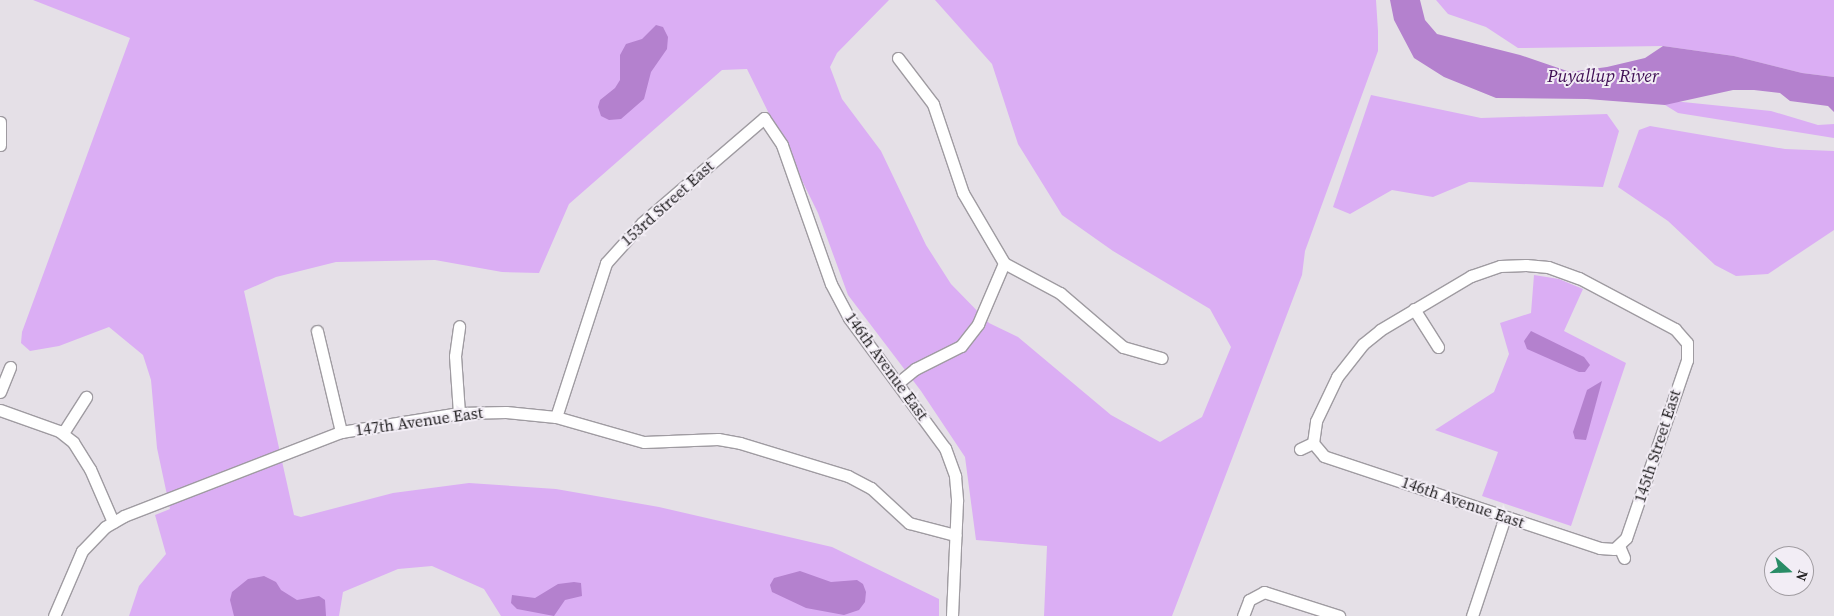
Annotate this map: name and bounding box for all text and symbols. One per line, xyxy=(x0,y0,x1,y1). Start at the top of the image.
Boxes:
water label: Puyallup River xyxy=(1547,65,1659,87)
street label: 153rd Street East xyxy=(617,156,717,250)
street label: 146th Avenue East xyxy=(841,308,933,424)
street label: 145th Street East xyxy=(1630,387,1684,505)
street label: 147th Avenue East xyxy=(354,403,484,439)
street label: 146th Avenue East xyxy=(1399,472,1527,532)
north arrow xyxy=(1764,546,1814,596)
text: N xyxy=(1791,568,1813,584)

